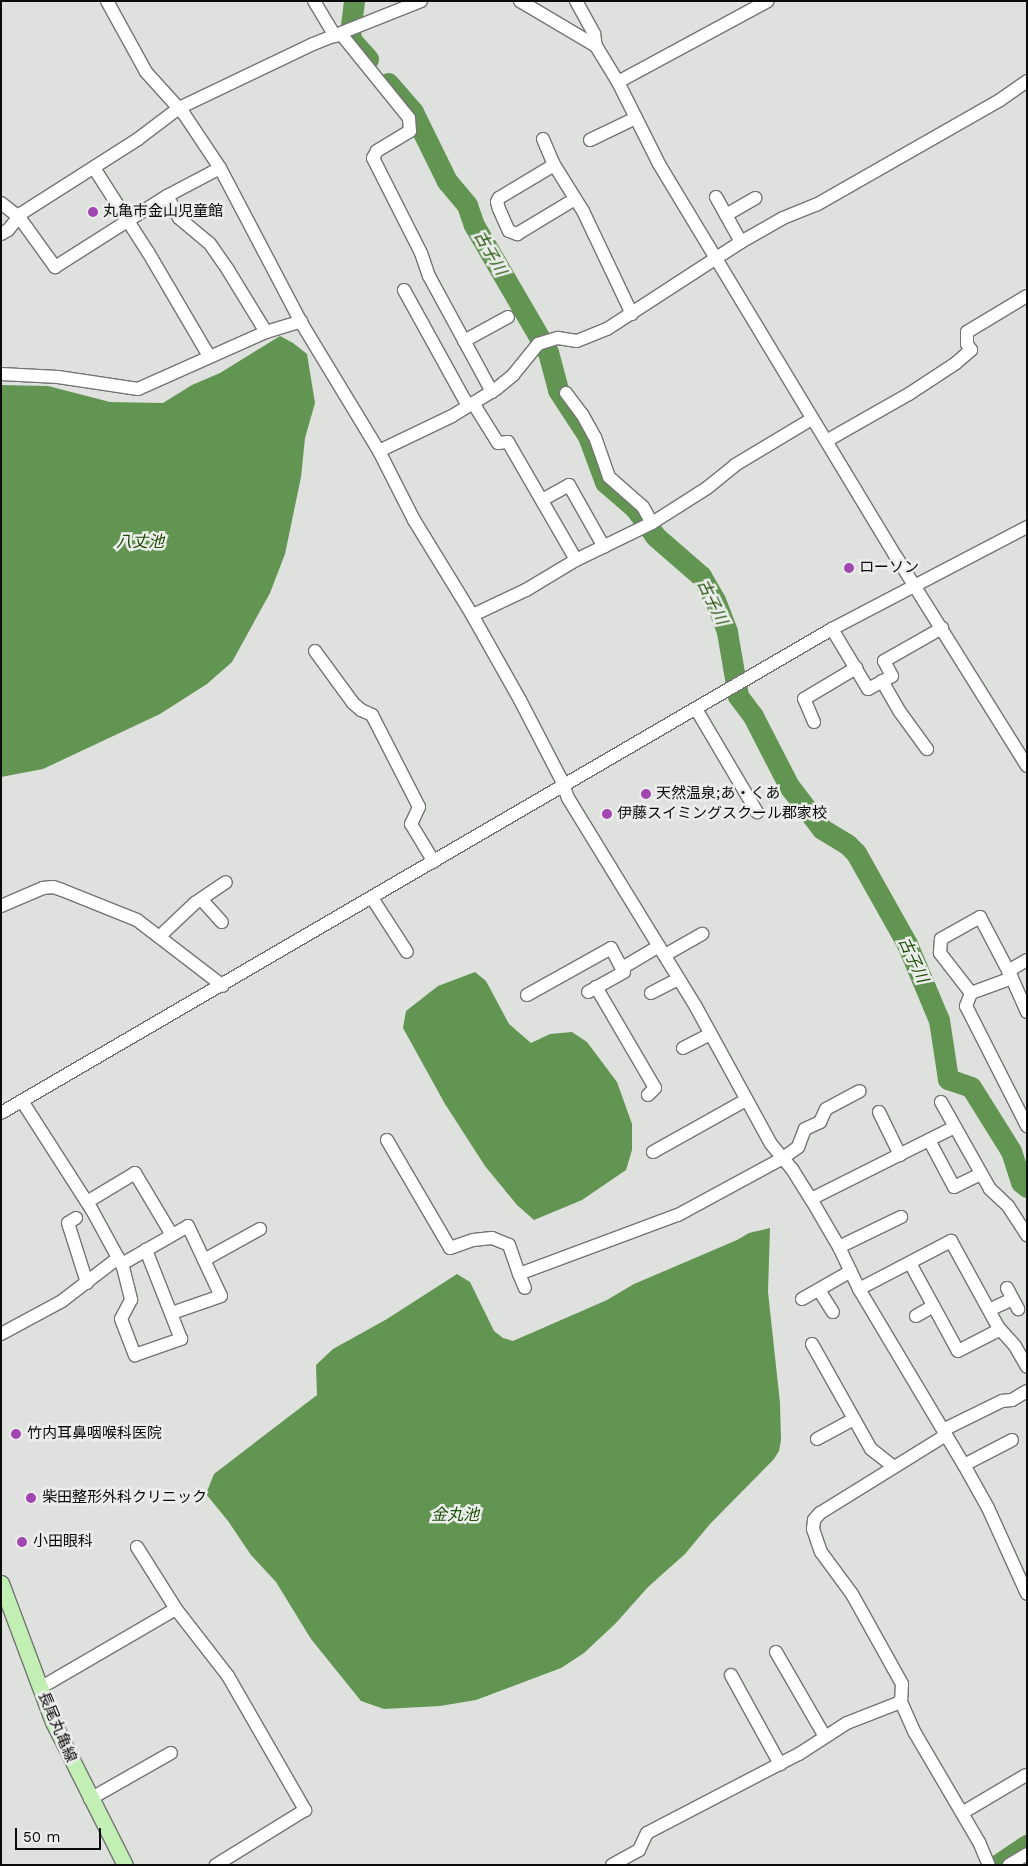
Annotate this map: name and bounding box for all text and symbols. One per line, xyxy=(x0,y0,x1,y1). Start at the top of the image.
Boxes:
place label: 丸亀市金山児童館 xyxy=(103,203,223,221)
marker: 丸亀市金山児童館 xyxy=(87,206,99,218)
water label: 古子川 xyxy=(470,227,510,279)
water label: 八丈池 xyxy=(116,532,164,552)
place label: ローソン xyxy=(859,559,919,577)
marker: ローソン xyxy=(843,562,855,574)
water label: 古子川 xyxy=(693,576,731,628)
place label: 天然温泉;あ・くあ xyxy=(656,785,780,803)
marker: 天然温泉;あ・くあ xyxy=(640,788,652,800)
place label: 伊藤スイミングスクール郡家校 xyxy=(617,805,827,823)
marker: 伊藤スイミングスクール郡家校 xyxy=(601,808,613,820)
water label: 古子川 xyxy=(894,934,932,986)
place label: 竹内耳鼻咽喉科医院 xyxy=(27,1425,162,1443)
marker: 竹内耳鼻咽喉科医院 xyxy=(9,1427,23,1441)
place label: 柴田整形外科クリニック xyxy=(42,1489,207,1507)
marker: 柴田整形外科クリニック xyxy=(24,1491,38,1505)
water label: 金丸池 xyxy=(431,1505,479,1525)
place label: 小田眼科 xyxy=(33,1533,93,1551)
marker: 小田眼科 xyxy=(15,1535,29,1549)
street label: 長尾丸亀線 xyxy=(34,1689,80,1765)
scale bar xyxy=(18,1818,104,1850)
text: 50 m xyxy=(23,1828,60,1846)

